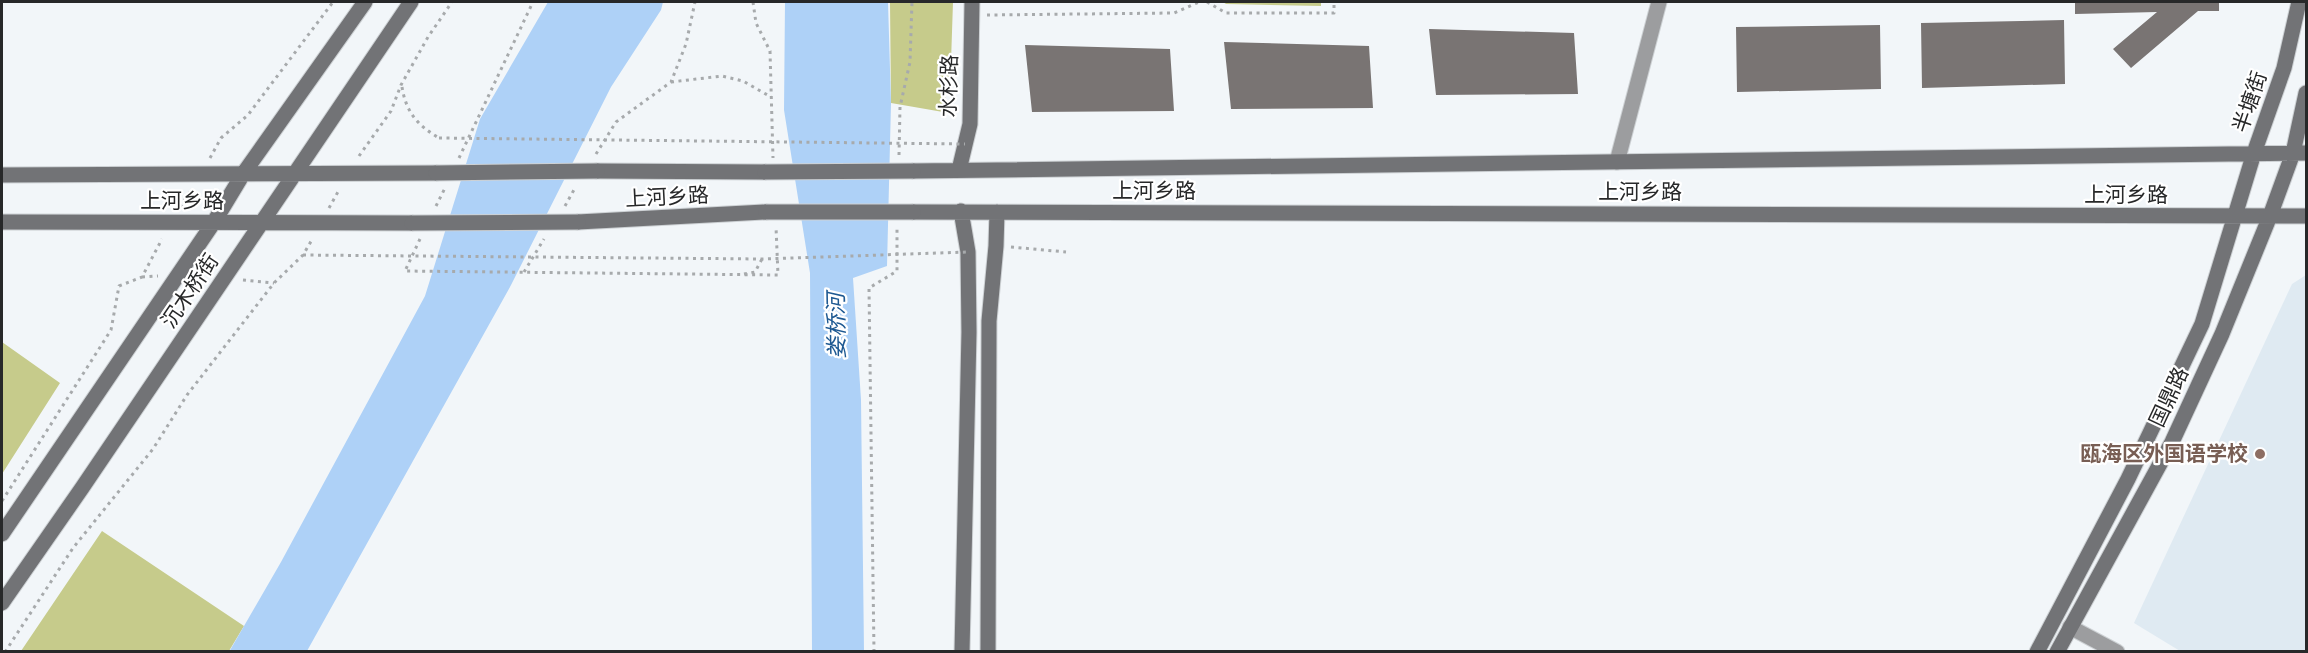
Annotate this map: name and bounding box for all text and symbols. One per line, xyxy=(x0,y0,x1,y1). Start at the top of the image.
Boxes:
street label: 水杉路 xyxy=(937,54,961,118)
street label: 半塘街 xyxy=(2229,69,2271,135)
street label: 上河乡路 xyxy=(1112,180,1196,202)
street label: 上河乡路 xyxy=(1598,181,1682,203)
street label: 上河乡路 xyxy=(624,184,710,210)
street label: 上河乡路 xyxy=(2084,184,2168,206)
street label: 上河乡路 xyxy=(140,190,224,212)
street label: 沉木桥街 xyxy=(157,250,223,332)
water label: 娄桥河 xyxy=(824,289,849,359)
street label: 国鼎路 xyxy=(2146,364,2192,430)
place label: 瓯海区外国语学校 xyxy=(2080,442,2248,465)
marker: 瓯海区外国语学校 xyxy=(2253,447,2267,461)

